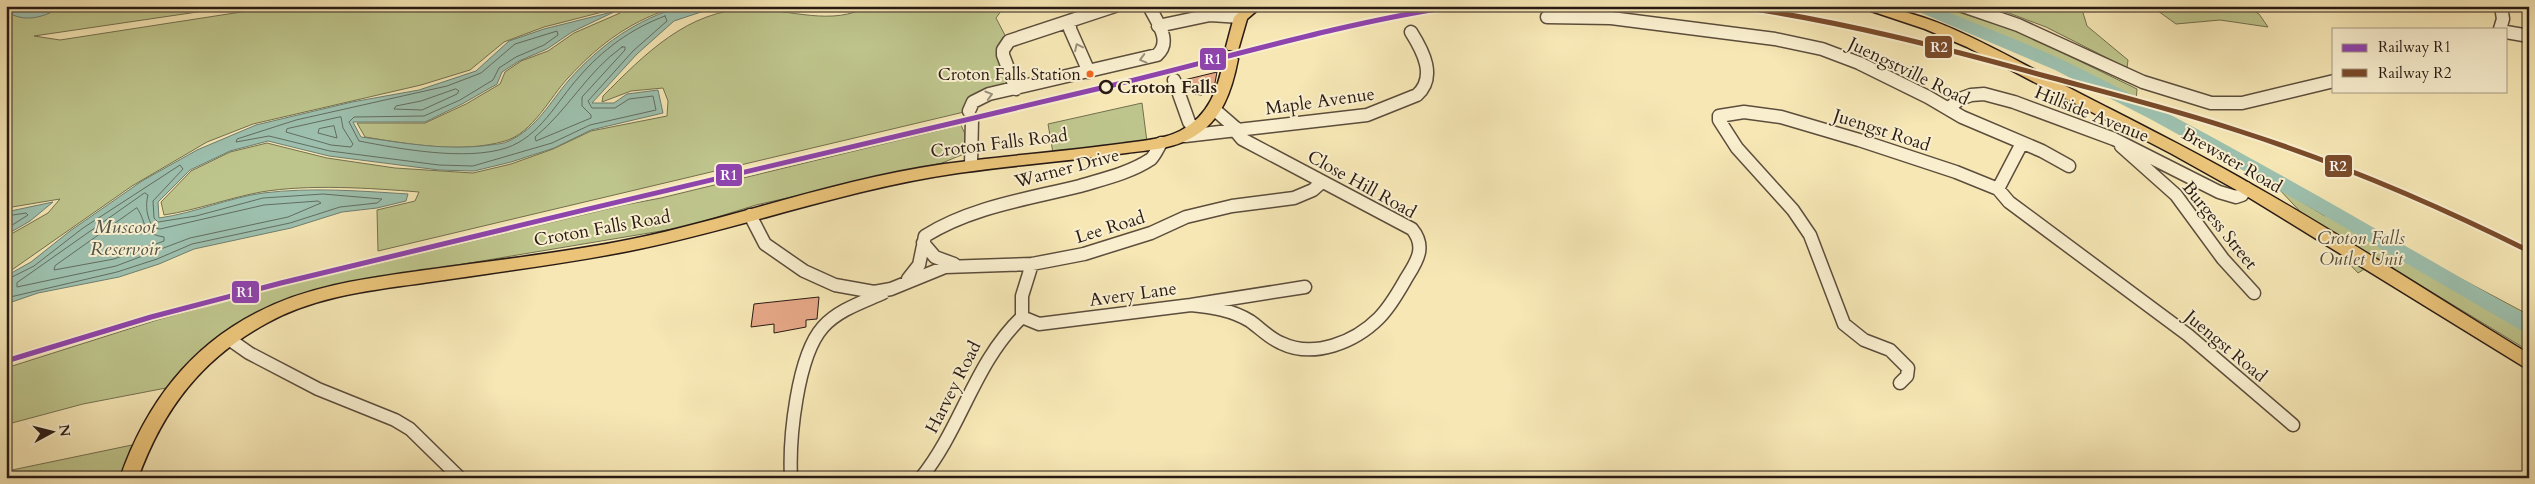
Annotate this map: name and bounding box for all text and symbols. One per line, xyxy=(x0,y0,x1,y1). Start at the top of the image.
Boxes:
legend xyxy=(2332,28,2508,92)
street label: Juengstville Road xyxy=(1841,30,1974,112)
line badge: R2 xyxy=(1924,35,1953,59)
text: Railway R1 xyxy=(2378,37,2451,57)
text: R2 xyxy=(1930,38,1948,57)
one-way arrow xyxy=(1074,43,1084,52)
line badge: R1 xyxy=(1199,47,1227,71)
text: R1 xyxy=(1204,50,1222,69)
one-way arrow xyxy=(1139,53,1148,64)
place label: Croton Falls Station xyxy=(938,63,1081,86)
text: Railway R2 xyxy=(2378,63,2452,83)
marker: Croton Falls Station xyxy=(1085,69,1095,79)
place label: Croton Falls xyxy=(1117,75,1217,100)
marker: Croton Falls xyxy=(1099,80,1113,94)
street label: Hillside Avenue xyxy=(2031,80,2153,149)
street label: Maple Avenue xyxy=(1264,81,1376,122)
one-way arrow xyxy=(984,91,992,101)
street label: Juengst Road xyxy=(1827,102,1934,158)
street label: Brewster Road xyxy=(2177,122,2287,200)
street label: Croton Falls Road xyxy=(929,123,1070,164)
street label: Warner Drive xyxy=(1011,142,1122,195)
street label: Close Hill Road xyxy=(1303,144,1421,225)
line badge: R2 xyxy=(2324,154,2353,178)
text: R2 xyxy=(2329,157,2347,176)
line badge: R1 xyxy=(715,163,743,187)
text: R1 xyxy=(720,166,738,185)
street label: Burgess Street xyxy=(2176,176,2263,275)
street label: Croton Falls Road xyxy=(532,204,673,253)
street label: Lee Road xyxy=(1072,205,1148,250)
water label: Muscoot Reservoir xyxy=(90,214,161,262)
park label: Croton Falls Outlet Unit xyxy=(2317,226,2405,272)
street label: Avery Lane xyxy=(1088,276,1178,313)
line badge: R1 xyxy=(231,280,260,304)
text: R1 xyxy=(236,283,254,302)
street label: Juengst Road xyxy=(2177,303,2273,389)
street label: Harvey Road xyxy=(919,336,988,438)
north arrow xyxy=(28,406,78,456)
text: N xyxy=(54,423,75,438)

